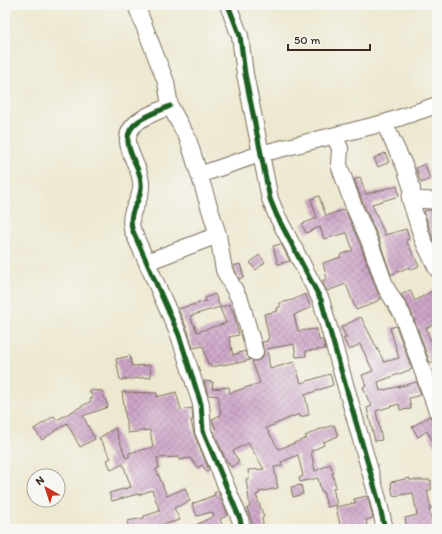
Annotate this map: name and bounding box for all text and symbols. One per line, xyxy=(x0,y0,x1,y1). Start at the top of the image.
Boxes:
scale bar xyxy=(288,26,370,52)
text: 50 m xyxy=(294,33,320,47)
north arrow xyxy=(26,468,66,508)
text: N xyxy=(33,473,47,488)

